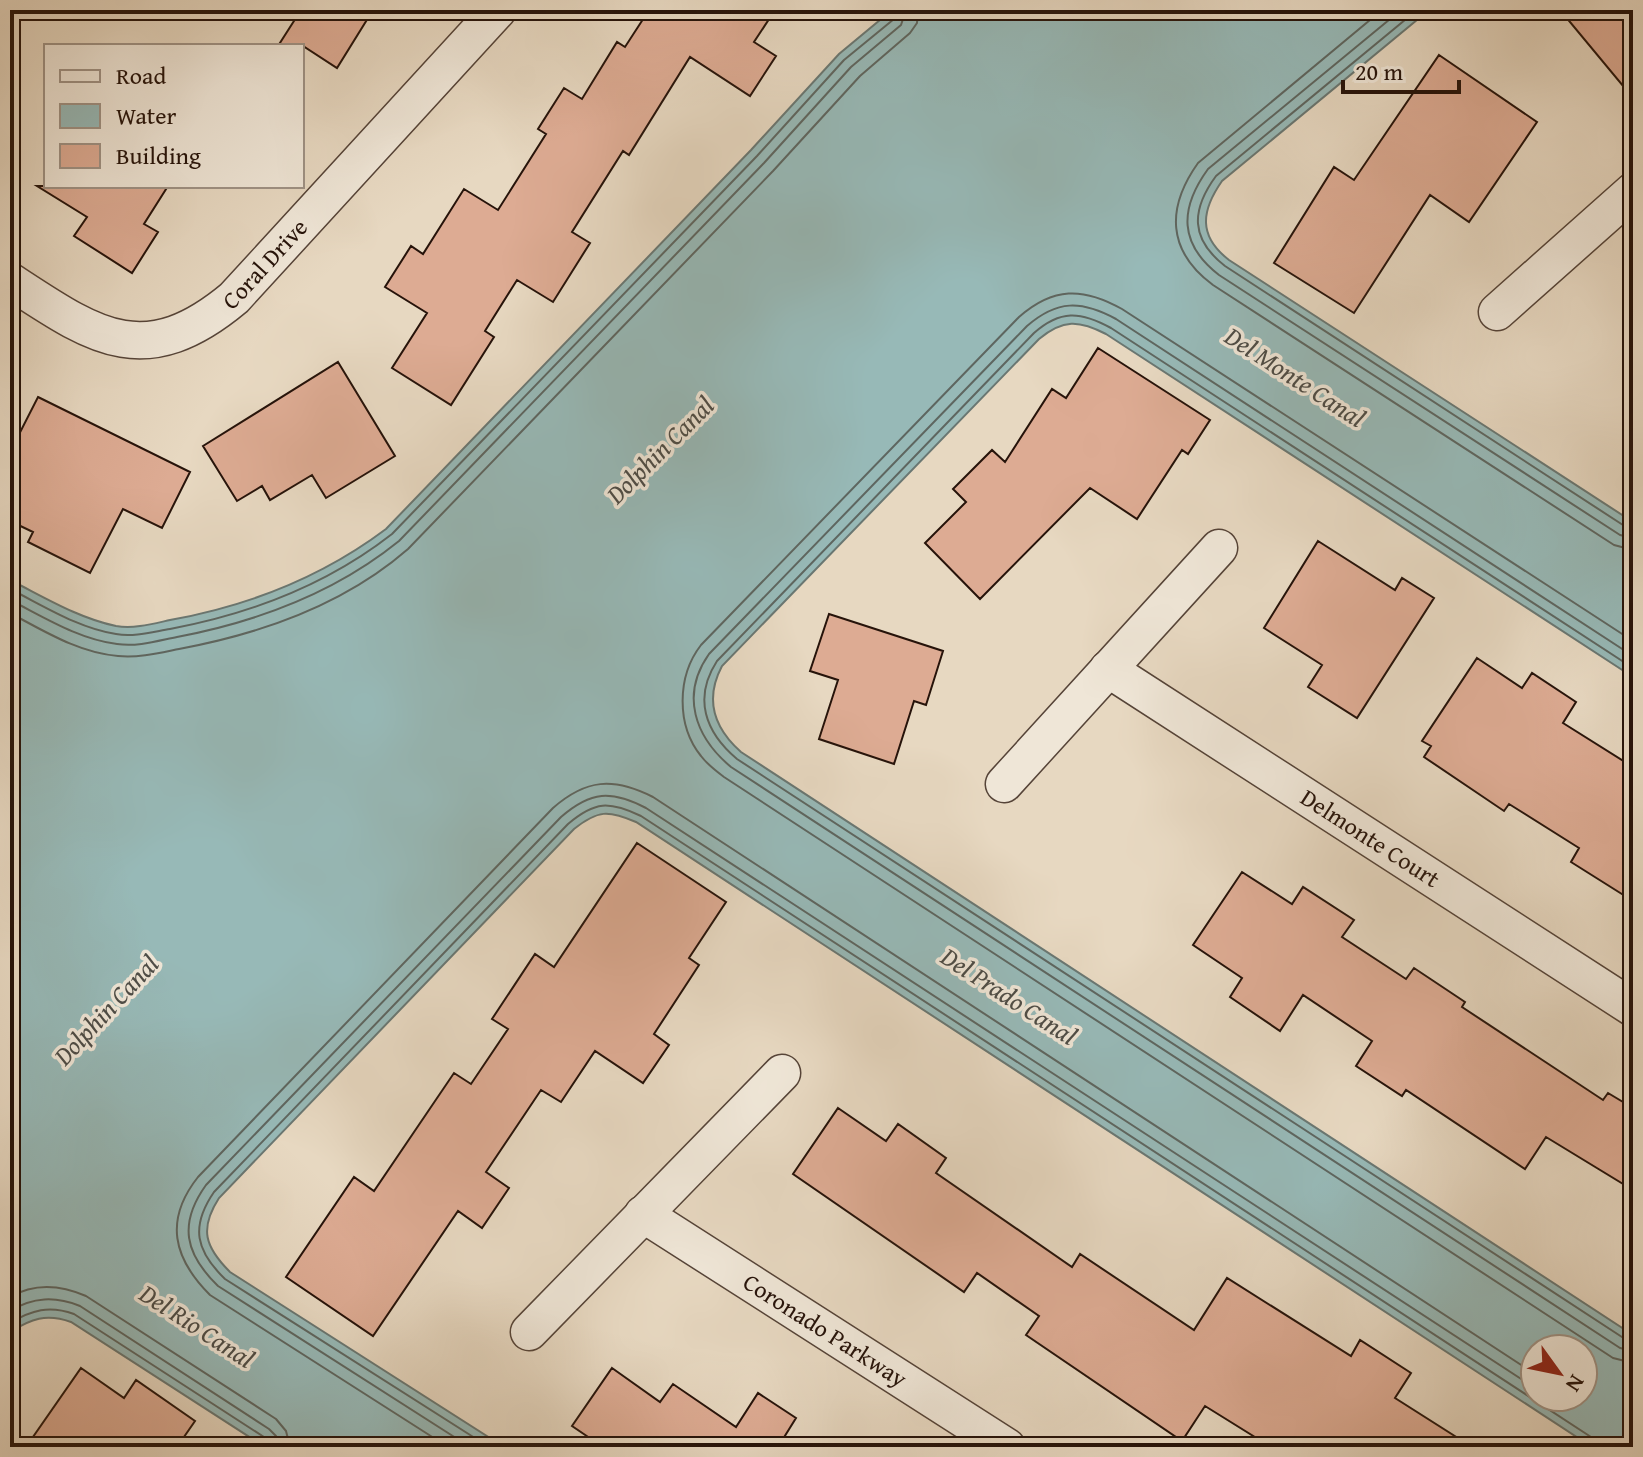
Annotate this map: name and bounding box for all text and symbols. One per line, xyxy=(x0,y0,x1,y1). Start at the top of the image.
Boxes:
legend xyxy=(44,44,304,188)
scale bar xyxy=(1343,44,1459,94)
text: 20 m xyxy=(1355,54,1403,89)
text: Road xyxy=(116,58,166,93)
text: Water xyxy=(116,98,177,133)
text: Building xyxy=(116,138,201,173)
street label: Coral Drive xyxy=(215,211,316,318)
water label: Del Monte Canal xyxy=(1216,316,1373,437)
water label: Dolphin Canal xyxy=(596,387,723,513)
street label: Delmonte Court xyxy=(1294,780,1447,896)
water label: Del Prado Canal xyxy=(933,936,1085,1054)
water label: Dolphin Canal xyxy=(43,946,167,1075)
street label: Coronado Parkway xyxy=(736,1264,914,1396)
water label: Del Rio Canal xyxy=(131,1273,262,1377)
north arrow xyxy=(1519,1333,1599,1413)
text: N xyxy=(1558,1369,1593,1399)

